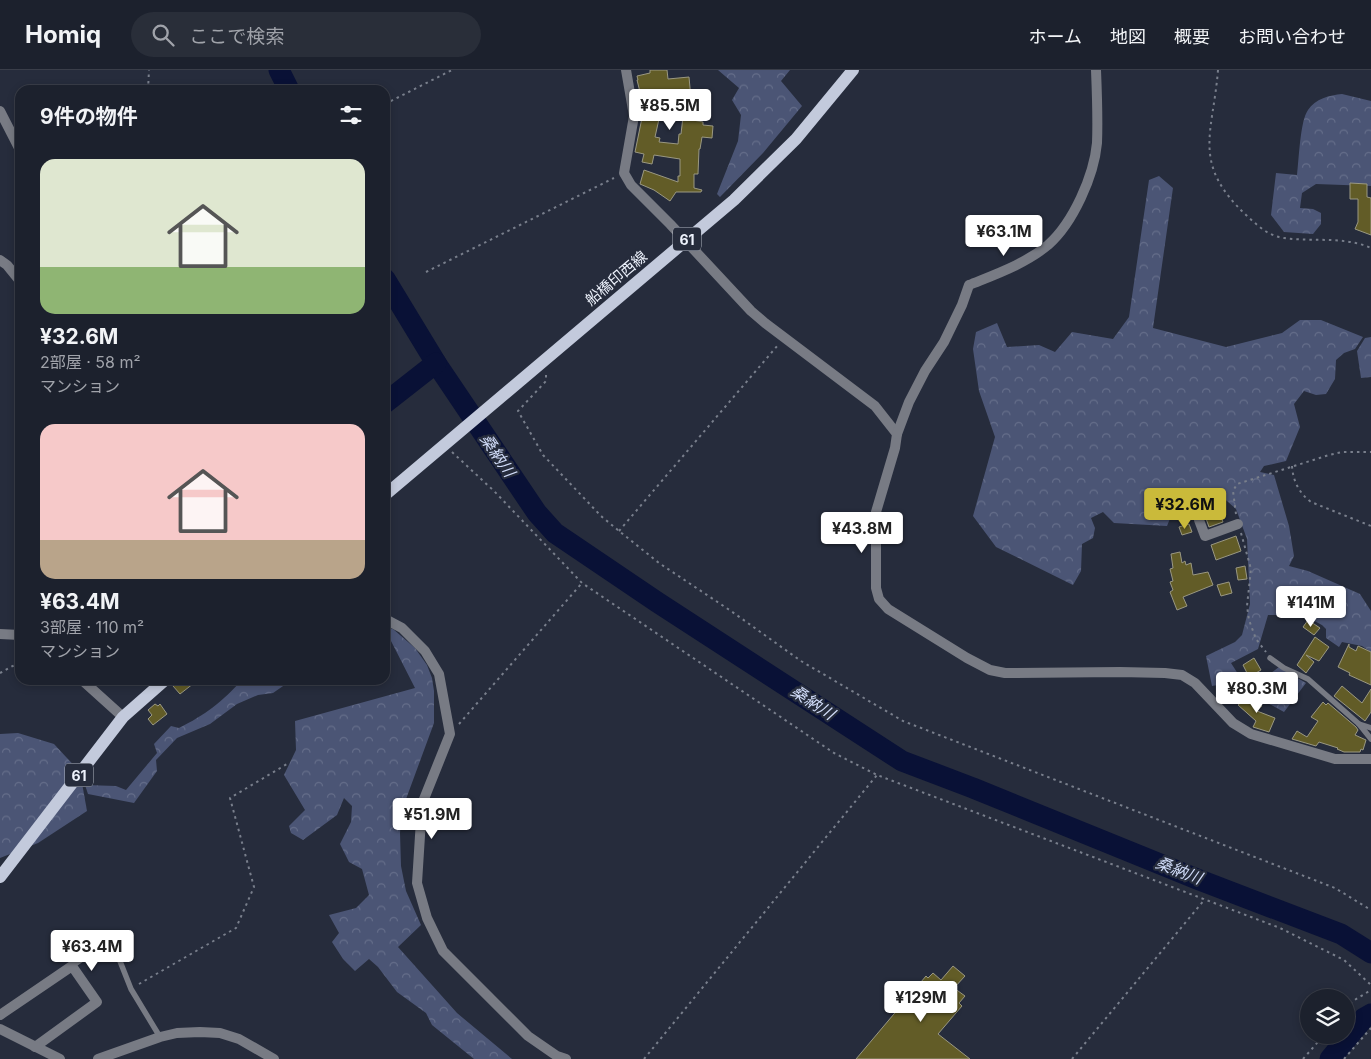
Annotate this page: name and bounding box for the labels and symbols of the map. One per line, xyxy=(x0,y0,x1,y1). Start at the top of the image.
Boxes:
pin: ¥85.5M xyxy=(629,88,711,131)
pin: ¥63.1M xyxy=(963,214,1045,257)
road number: 61 xyxy=(673,227,701,250)
street label: 船橋印西線 xyxy=(581,247,651,309)
water label: 桑納川 xyxy=(476,430,521,482)
pin: ¥32.6M xyxy=(1144,488,1226,530)
pin: ¥43.8M xyxy=(821,512,903,554)
pin: ¥141M xyxy=(1276,586,1346,628)
pin: ¥80.3M xyxy=(1216,672,1298,714)
water label: 桑納川 xyxy=(787,681,840,725)
road number: 61 xyxy=(65,764,93,786)
pin: ¥51.9M xyxy=(391,798,473,840)
water label: 桑納川 xyxy=(1153,852,1207,889)
pin: ¥63.4M xyxy=(51,930,133,972)
pin: ¥129M xyxy=(886,980,956,1023)

